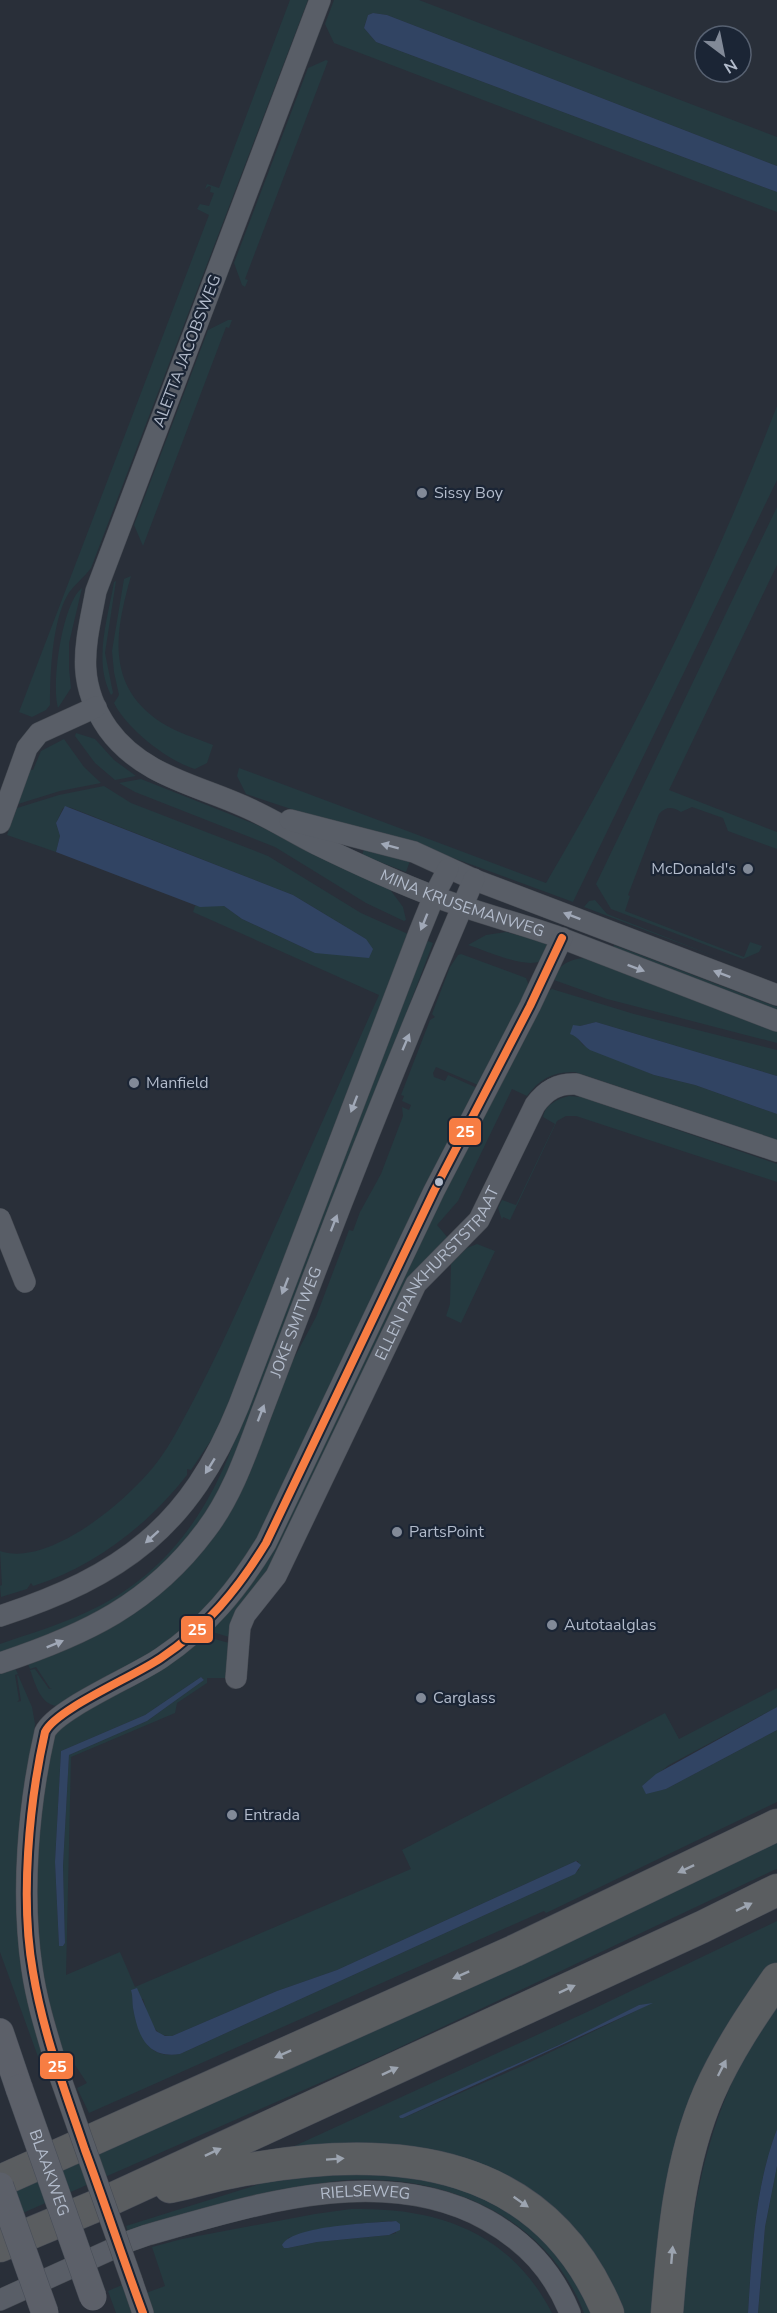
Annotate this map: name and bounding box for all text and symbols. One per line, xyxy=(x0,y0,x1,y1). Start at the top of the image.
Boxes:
north arrow xyxy=(693,24,753,84)
text: N xyxy=(720,53,741,78)
street label: ALETTA JACOBSWEG xyxy=(148,272,226,430)
place label: Sissy Boy xyxy=(434,482,504,504)
marker: Sissy Boy xyxy=(415,486,429,500)
one-way arrow xyxy=(381,841,400,851)
place label: McDonald's xyxy=(651,858,736,880)
marker: McDonald's xyxy=(741,862,755,876)
street label: MINA KRUSEMANWEG xyxy=(377,864,547,942)
one-way arrow xyxy=(563,911,581,920)
one-way arrow xyxy=(419,913,428,931)
one-way arrow xyxy=(627,964,645,973)
one-way arrow xyxy=(713,969,731,979)
one-way arrow xyxy=(401,1032,411,1050)
place label: Manfield xyxy=(146,1072,209,1094)
marker: Manfield xyxy=(127,1076,141,1090)
one-way arrow xyxy=(348,1095,358,1113)
line badge: 25 xyxy=(448,1117,482,1146)
text: 25 xyxy=(455,1121,475,1143)
unlabelled marker xyxy=(433,1176,445,1188)
street label: ELLEN PANKHURSTSTRAAT xyxy=(370,1182,505,1364)
one-way arrow xyxy=(329,1214,339,1232)
street label: JOKE SMITWEG xyxy=(265,1263,327,1381)
one-way arrow xyxy=(279,1278,289,1296)
one-way arrow xyxy=(257,1404,266,1422)
one-way arrow xyxy=(204,1458,215,1474)
place label: PartsPoint xyxy=(409,1521,484,1543)
marker: PartsPoint xyxy=(390,1525,404,1539)
one-way arrow xyxy=(145,1529,159,1543)
place label: Autotaalglas xyxy=(564,1614,656,1636)
line badge: 25 xyxy=(180,1615,214,1644)
marker: Autotaalglas xyxy=(545,1618,559,1632)
text: 25 xyxy=(187,1619,207,1641)
one-way arrow xyxy=(47,1639,65,1649)
place label: Carglass xyxy=(433,1687,496,1709)
marker: Carglass xyxy=(414,1691,428,1705)
place label: Entrada xyxy=(244,1804,300,1826)
marker: Entrada xyxy=(225,1808,239,1822)
one-way arrow xyxy=(678,1864,695,1873)
one-way arrow xyxy=(735,1902,753,1912)
one-way arrow xyxy=(452,1970,470,1980)
one-way arrow xyxy=(559,1985,576,1994)
one-way arrow xyxy=(274,2050,292,2060)
line badge: 25 xyxy=(39,2052,74,2080)
text: 25 xyxy=(47,2056,67,2078)
one-way arrow xyxy=(717,2059,727,2076)
one-way arrow xyxy=(382,2066,399,2075)
street label: BLAAKWEG xyxy=(24,2126,75,2219)
one-way arrow xyxy=(205,2148,222,2157)
one-way arrow xyxy=(325,2154,344,2164)
street label: RIELSEWEG xyxy=(319,2180,412,2205)
one-way arrow xyxy=(513,2196,529,2208)
one-way arrow xyxy=(667,2245,677,2264)

